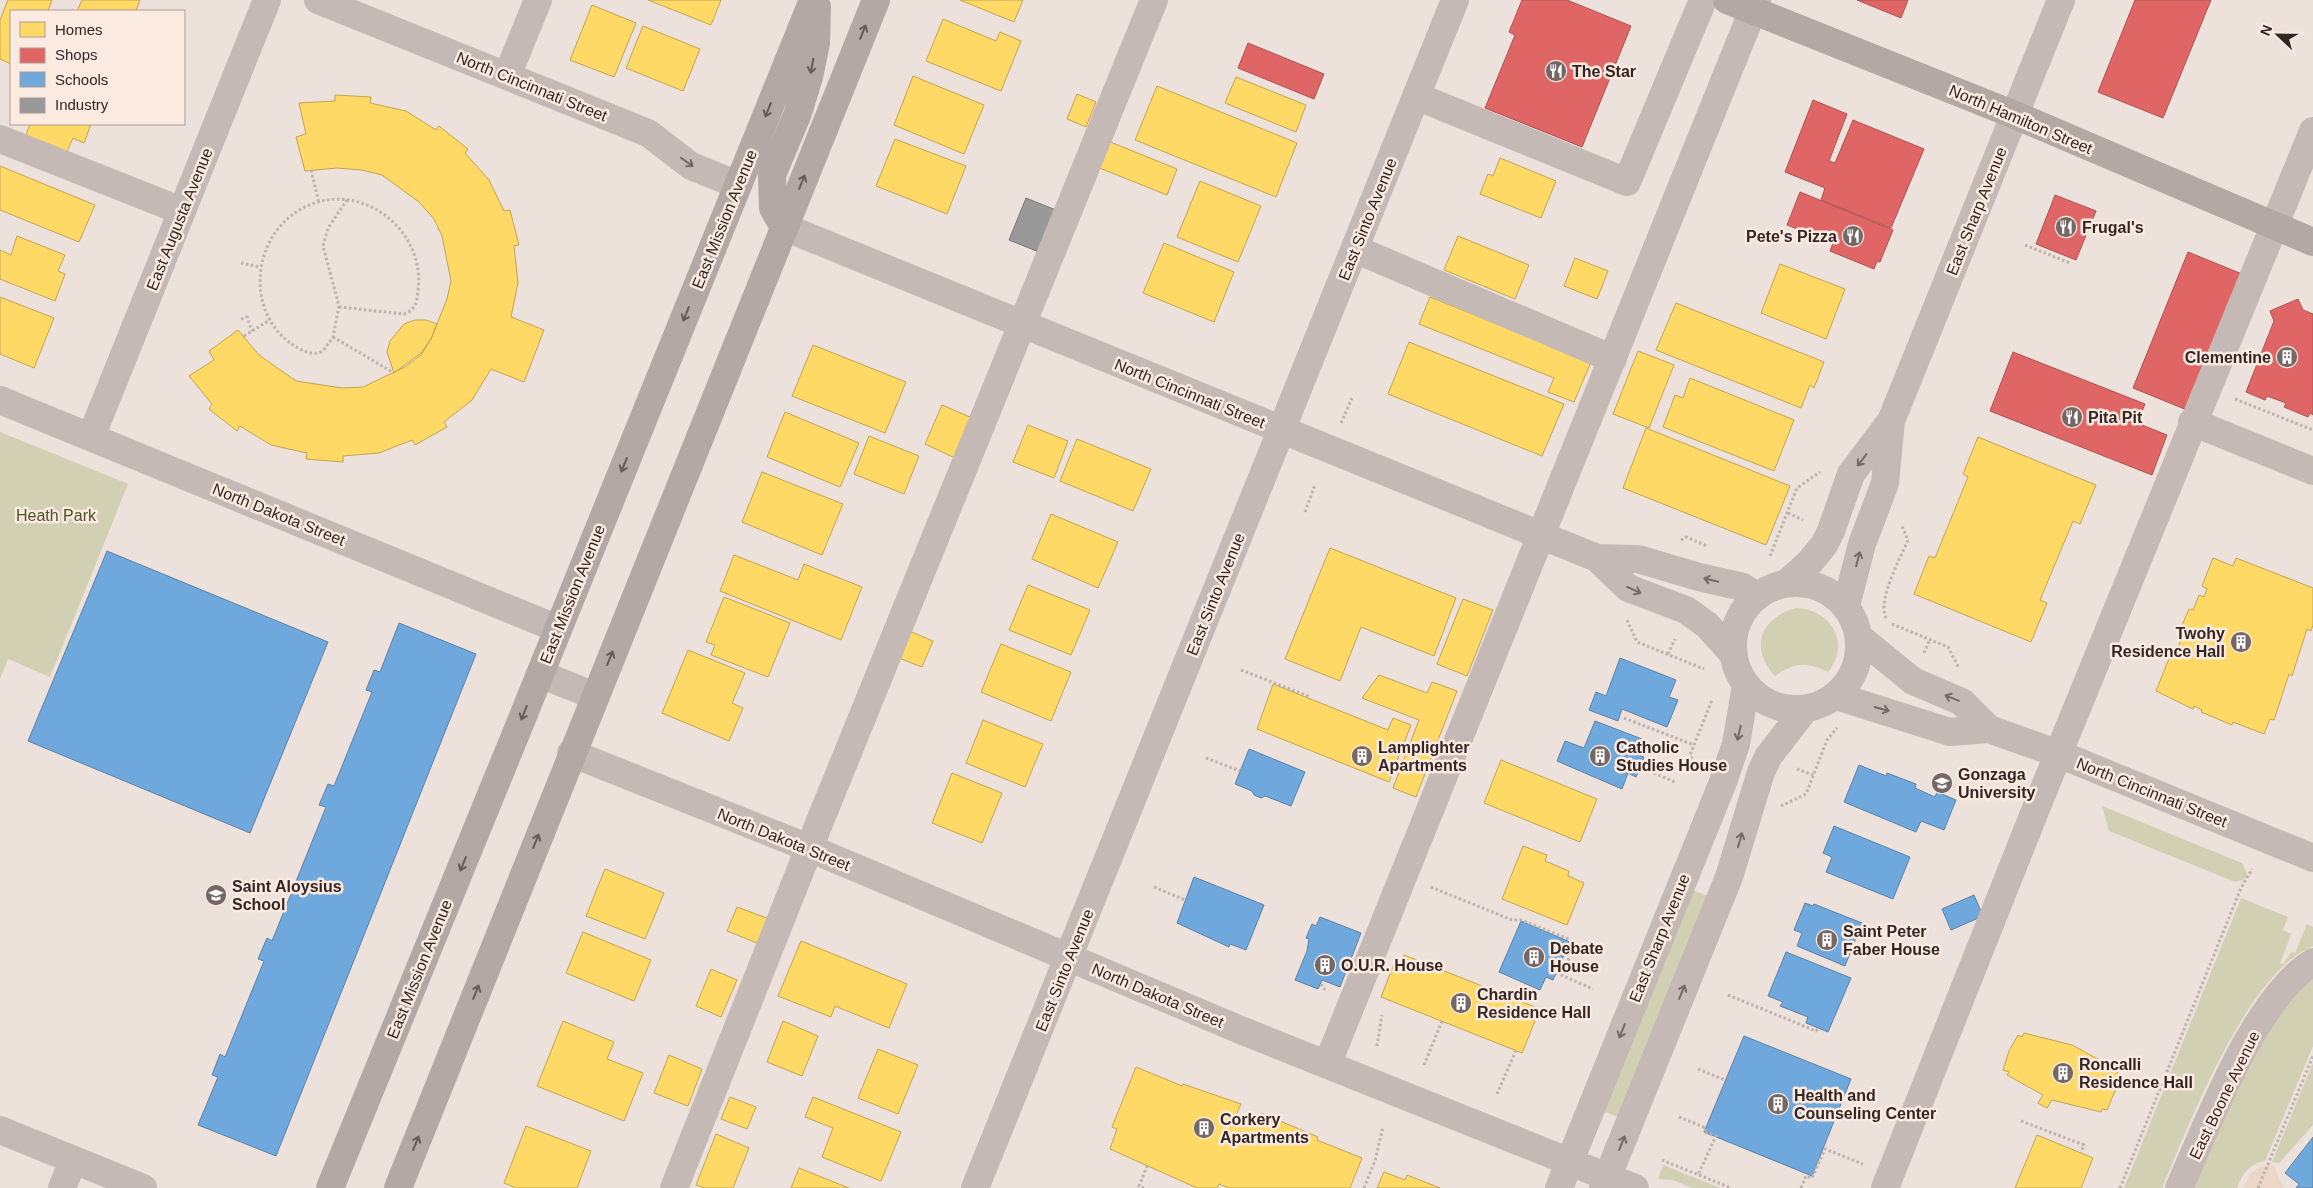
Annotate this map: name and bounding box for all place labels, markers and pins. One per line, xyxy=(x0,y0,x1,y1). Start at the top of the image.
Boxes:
restaurant icon: The Star xyxy=(1544,59,1568,83)
place label: The Star xyxy=(1572,63,1636,80)
restaurant icon: Frugal's xyxy=(2054,215,2078,239)
place label: Frugal's xyxy=(2082,219,2144,236)
restaurant icon: Pete's Pizza xyxy=(1841,224,1865,248)
place label: Pete's Pizza xyxy=(1746,228,1837,245)
building icon: Clementine xyxy=(2275,345,2299,369)
place label: Clementine xyxy=(2185,349,2271,366)
restaurant icon: Pita Pit xyxy=(2060,405,2084,429)
place label: Pita Pit xyxy=(2088,409,2143,426)
place label: Twohy Residence Hall xyxy=(2111,625,2225,660)
building icon: Twohy Residence Hall xyxy=(2229,630,2253,654)
place label: Lamplighter Apartments xyxy=(1378,739,1470,774)
place label: Catholic Studies House xyxy=(1616,739,1727,774)
building icon: Lamplighter Apartments xyxy=(1350,744,1374,768)
building icon: Catholic Studies House xyxy=(1588,744,1612,768)
place label: Gonzaga University xyxy=(1958,766,2035,801)
school or university icon: Gonzaga University xyxy=(1930,771,1954,795)
place label: Saint Aloysius School xyxy=(232,878,342,913)
school or university icon: Saint Aloysius School xyxy=(204,883,228,907)
place label: Saint Peter Faber House xyxy=(1843,923,1940,958)
building icon: Saint Peter Faber House xyxy=(1815,928,1839,952)
place label: Debate House xyxy=(1550,940,1603,975)
building icon: Debate House xyxy=(1522,945,1546,969)
building icon: O.U.R. House xyxy=(1313,953,1337,977)
place label: O.U.R. House xyxy=(1341,957,1443,974)
place label: Chardin Residence Hall xyxy=(1477,986,1591,1021)
building icon: Chardin Residence Hall xyxy=(1449,991,1473,1015)
place label: Roncalli Residence Hall xyxy=(2079,1056,2193,1091)
building icon: Roncalli Residence Hall xyxy=(2051,1061,2075,1085)
place label: Health and Counseling Center xyxy=(1794,1087,1936,1122)
building icon: Health and Counseling Center xyxy=(1766,1092,1790,1116)
place label: Corkery Apartments xyxy=(1220,1111,1309,1146)
building icon: Corkery Apartments xyxy=(1192,1116,1216,1140)

